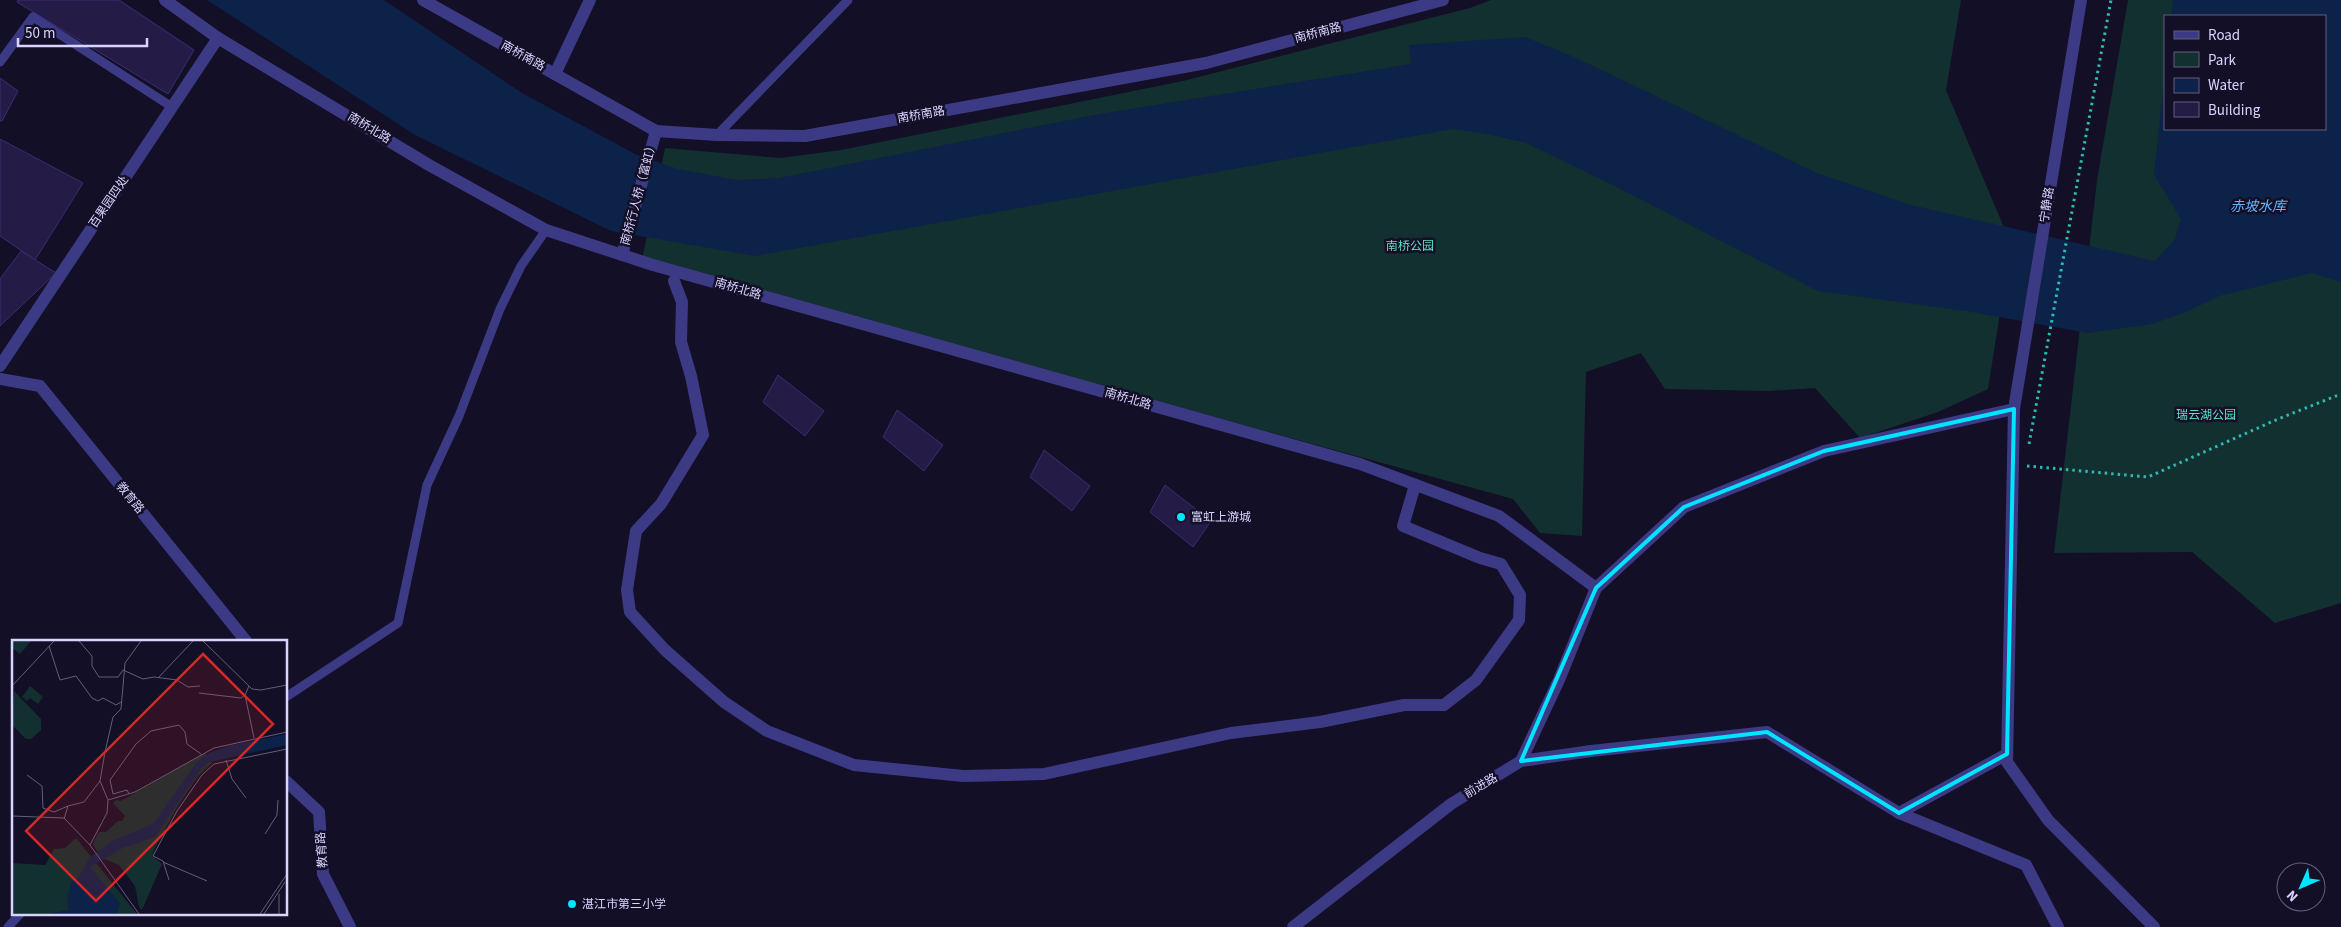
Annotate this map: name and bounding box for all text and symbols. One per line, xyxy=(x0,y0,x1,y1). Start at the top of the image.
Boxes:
scale bar xyxy=(18,15,146,47)
legend xyxy=(2164,15,2326,130)
street label: 南桥南路 xyxy=(1293,19,1343,47)
text: 50 m xyxy=(25,23,55,44)
text: Road xyxy=(2208,25,2240,46)
street label: 南桥南路 xyxy=(498,37,548,75)
text: Park xyxy=(2208,50,2237,71)
text: Water xyxy=(2208,75,2245,96)
text: Building xyxy=(2208,100,2261,121)
street label: 南桥南路 xyxy=(896,102,946,128)
street label: 南桥北路 xyxy=(344,108,394,148)
street label: 南桥行人桥（富虹） xyxy=(617,139,661,247)
street label: 百果园四处 xyxy=(85,172,133,232)
street label: 宁静路 xyxy=(2036,186,2058,224)
water label: 赤坡水库 xyxy=(2230,197,2288,217)
park label: 南桥公园 xyxy=(1386,238,1434,255)
street label: 南桥北路 xyxy=(713,274,763,304)
street label: 南桥北路 xyxy=(1103,384,1153,414)
park label: 瑞云湖公园 xyxy=(2176,407,2236,424)
street label: 教育路 xyxy=(112,479,148,517)
place label: 富虹上游城 xyxy=(1191,509,1251,526)
marker: 富虹上游城 xyxy=(1175,511,1187,523)
inset map xyxy=(12,640,288,914)
street label: 前进路 xyxy=(1461,769,1501,803)
street label: 教育路 xyxy=(312,831,332,869)
north arrow xyxy=(2276,862,2326,912)
text: N xyxy=(2282,885,2303,906)
place label: 湛江市第三小学 xyxy=(582,896,666,913)
marker: 湛江市第三小学 xyxy=(566,898,578,910)

